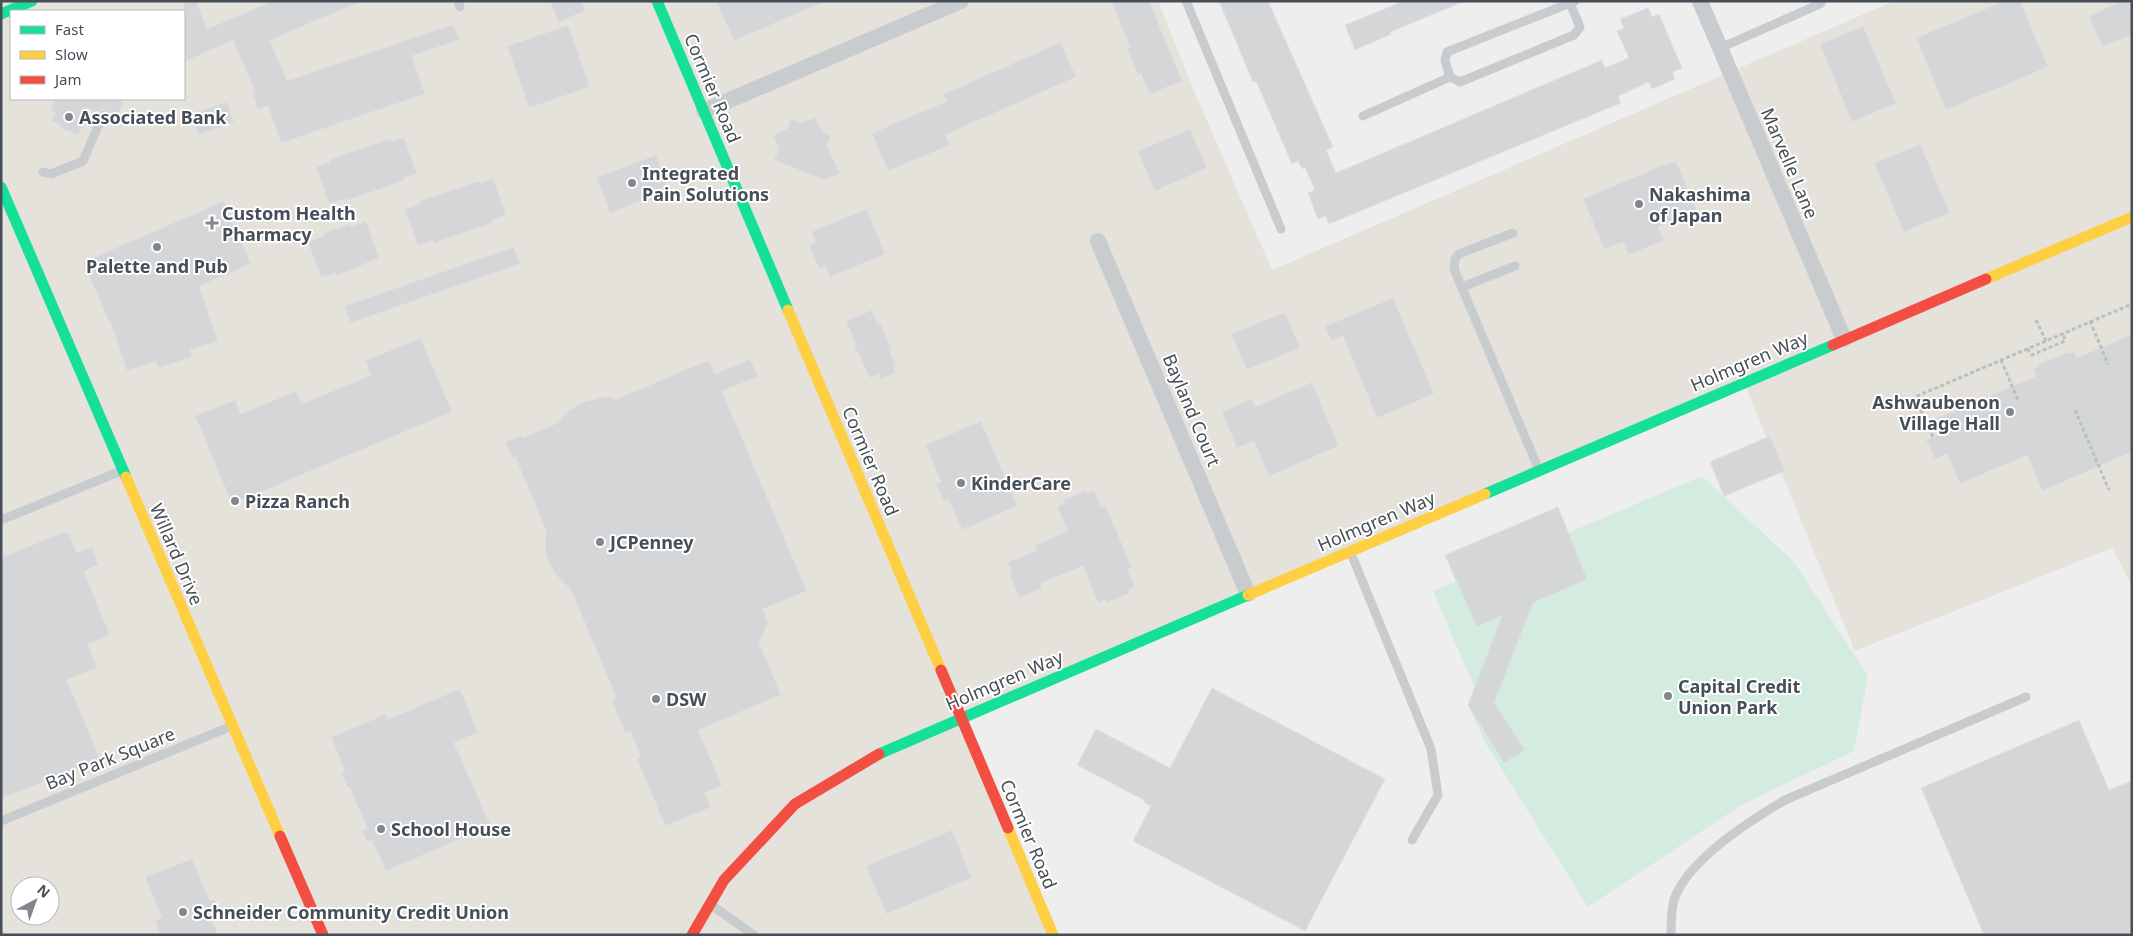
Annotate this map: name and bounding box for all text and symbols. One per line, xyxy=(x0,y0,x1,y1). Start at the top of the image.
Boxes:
legend xyxy=(10,10,185,100)
text: Fast xyxy=(55,19,84,39)
street label: Cormier Road xyxy=(679,30,747,146)
text: Slow xyxy=(55,44,88,64)
text: Jam xyxy=(53,69,82,89)
street label: Marvelle Lane xyxy=(1756,104,1824,222)
place label: Associated Bank xyxy=(79,105,227,129)
marker: Associated Bank xyxy=(63,111,75,123)
place label: Integrated Pain Solutions xyxy=(642,161,769,206)
marker: Integrated Pain Solutions xyxy=(626,177,638,189)
place label: Nakashima of Japan xyxy=(1649,182,1751,227)
marker: Nakashima of Japan xyxy=(1633,198,1645,210)
place label: Custom Health Pharmacy xyxy=(222,201,356,246)
marker: Custom Health Pharmacy xyxy=(206,217,218,229)
marker: Palette and Pub xyxy=(151,241,163,253)
place label: Palette and Pub xyxy=(86,254,228,278)
street label: Holmgren Way xyxy=(1687,325,1812,397)
street label: Bayland Court xyxy=(1158,350,1227,470)
place label: Ashwaubenon Village Hall xyxy=(1872,390,2000,435)
street label: Cormier Road xyxy=(837,403,905,519)
marker: Ashwaubenon Village Hall xyxy=(2004,406,2016,418)
place label: KinderCare xyxy=(971,471,1071,495)
marker: KinderCare xyxy=(955,477,967,489)
street label: Holmgren Way xyxy=(1314,485,1439,557)
place label: Pizza Ranch xyxy=(245,489,350,513)
marker: Pizza Ranch xyxy=(229,495,241,507)
street label: Willard Drive xyxy=(145,500,209,608)
place label: JCPenney xyxy=(608,530,694,554)
marker: JCPenney xyxy=(594,536,606,548)
street label: Holmgren Way xyxy=(942,644,1067,716)
place label: Capital Credit Union Park xyxy=(1678,674,1800,719)
place label: DSW xyxy=(666,687,707,711)
marker: Capital Credit Union Park xyxy=(1662,690,1674,702)
marker: DSW xyxy=(650,693,662,705)
street label: Bay Park Square xyxy=(42,721,178,795)
street label: Cormier Road xyxy=(995,776,1063,892)
place label: School House xyxy=(391,817,511,841)
marker: School House xyxy=(375,823,387,835)
north arrow xyxy=(10,876,60,926)
text: N xyxy=(33,880,54,902)
place label: Schneider Community Credit Union xyxy=(193,900,509,924)
marker: Schneider Community Credit Union xyxy=(177,906,189,918)

